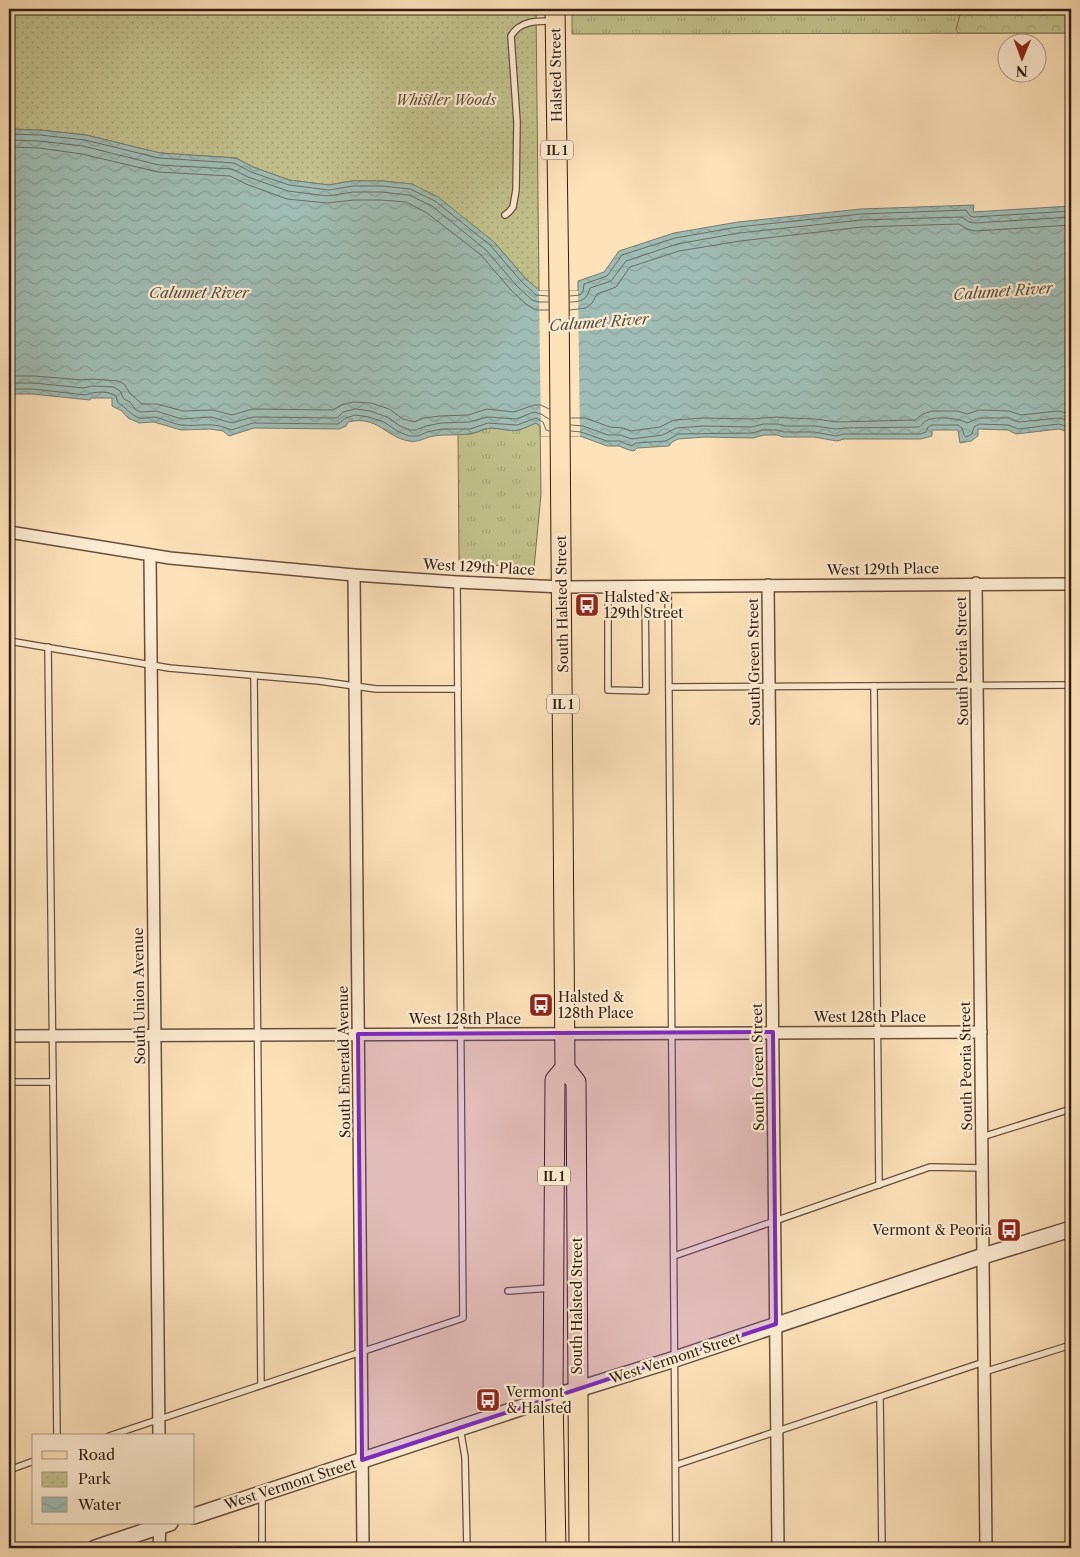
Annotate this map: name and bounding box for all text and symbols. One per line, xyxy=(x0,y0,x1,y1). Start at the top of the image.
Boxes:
street label: Halsted Street xyxy=(546,28,566,122)
north arrow xyxy=(998,32,1048,82)
text: N xyxy=(1016,62,1028,80)
park label: Whistler Woods xyxy=(396,91,497,109)
road number: IL 1 xyxy=(541,140,573,160)
water label: Calumet River xyxy=(952,278,1055,304)
water label: Calumet River xyxy=(149,283,250,302)
water label: Calumet River xyxy=(548,309,651,335)
street label: South Halsted Street xyxy=(552,535,572,673)
street label: West 129th Place xyxy=(421,555,536,579)
street label: West 129th Place xyxy=(826,559,939,579)
place label: Halsted & 129th Street xyxy=(604,588,683,622)
bus stop icon: Halsted & 129th Street xyxy=(574,592,600,618)
street label: South Peoria Street xyxy=(952,596,972,726)
street label: South Green Street xyxy=(744,598,764,726)
road number: IL 1 xyxy=(547,694,579,714)
street label: South Union Avenue xyxy=(129,927,149,1065)
street label: South Emerald Avenue xyxy=(334,986,354,1138)
place label: Halsted & 128th Place xyxy=(558,988,634,1022)
bus stop icon: Halsted & 128th Place xyxy=(528,992,554,1018)
street label: South Peoria Street xyxy=(956,1001,976,1131)
street label: South Green Street xyxy=(748,1003,768,1131)
street label: West 128th Place xyxy=(813,1008,926,1026)
street label: West 128th Place xyxy=(408,1010,521,1028)
road number: IL 1 xyxy=(538,1166,570,1186)
bus stop icon: Vermont & Peoria xyxy=(996,1217,1022,1243)
place label: Vermont & Peoria xyxy=(871,1221,993,1239)
street label: South Halsted Street xyxy=(568,1237,586,1375)
street label: West Vermont Street xyxy=(606,1328,743,1388)
place label: Vermont & Halsted xyxy=(505,1383,572,1417)
bus stop icon: Vermont & Halsted xyxy=(475,1387,501,1413)
legend xyxy=(32,1434,195,1524)
text: Road xyxy=(78,1445,115,1464)
street label: West Vermont Street xyxy=(221,1454,358,1514)
text: Park xyxy=(78,1469,112,1488)
text: Water xyxy=(77,1495,122,1514)

